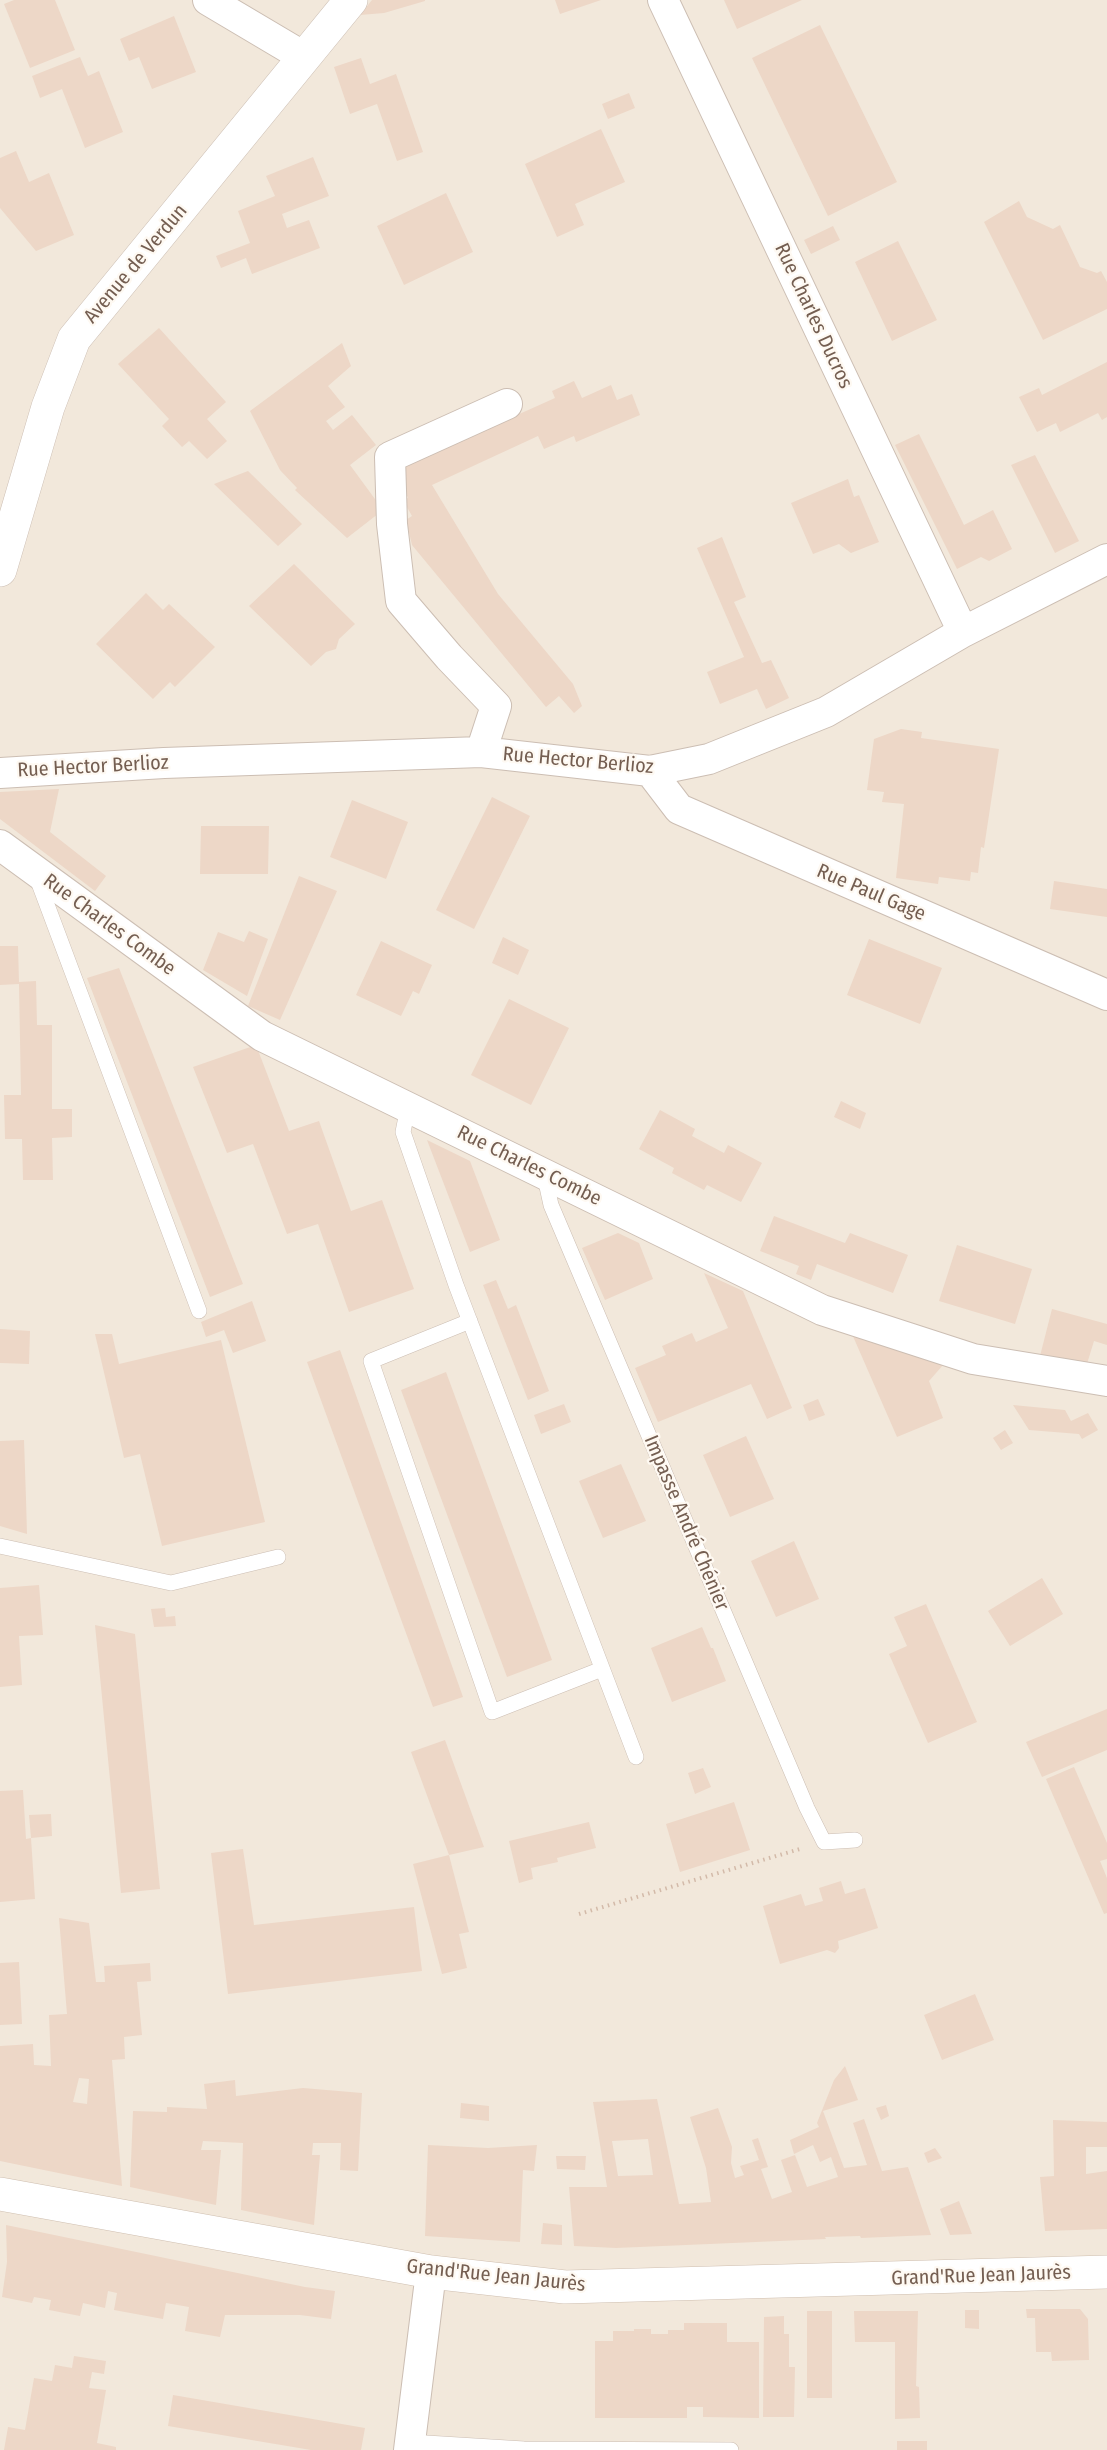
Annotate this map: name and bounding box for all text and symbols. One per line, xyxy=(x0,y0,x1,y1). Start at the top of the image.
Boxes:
street label: Avenue de Verdun xyxy=(79,200,193,328)
street label: Rue Charles Ducros xyxy=(769,239,857,393)
street label: Rue Hector Berlioz xyxy=(502,742,654,780)
street label: Rue Hector Berlioz xyxy=(17,751,169,783)
street label: Rue Paul Gage xyxy=(813,859,929,927)
street label: Rue Charles Combe xyxy=(38,869,180,981)
street label: Rue Charles Combe xyxy=(453,1121,605,1211)
street label: Impasse André Chénier xyxy=(638,1432,734,1614)
street label: Grand'Rue Jean Jaurès xyxy=(405,2255,587,2297)
street label: Grand'Rue Jean Jaurès xyxy=(891,2261,1071,2291)

